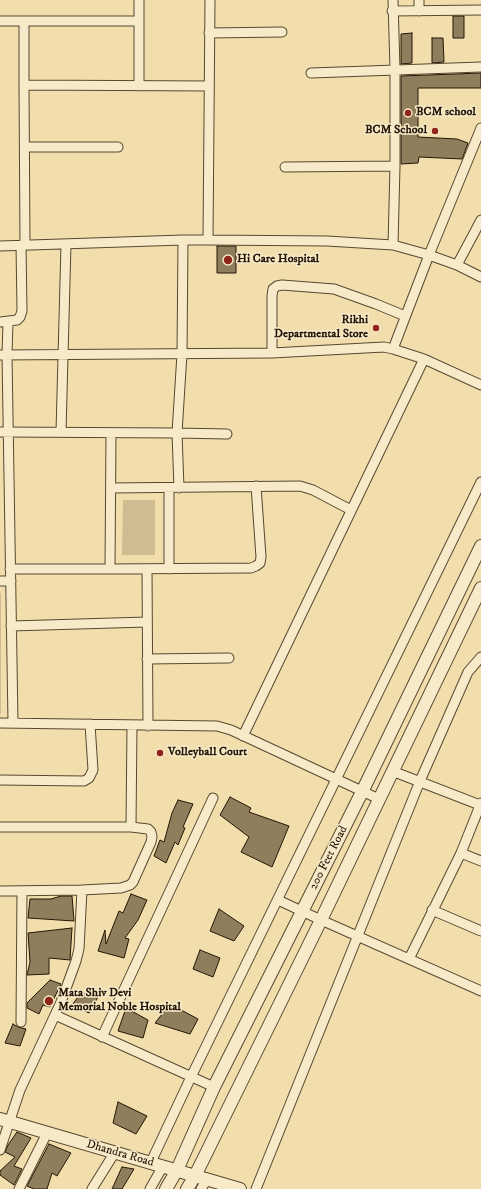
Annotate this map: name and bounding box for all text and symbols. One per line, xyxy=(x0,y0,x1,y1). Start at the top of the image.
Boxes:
place label: BCM school xyxy=(416,106,476,120)
marker: BCM school xyxy=(403,108,413,118)
place label: BCM School xyxy=(365,124,427,138)
marker: BCM School xyxy=(430,126,440,136)
place label: Hi Care Hospital xyxy=(237,253,319,267)
marker: Hi Care Hospital xyxy=(222,254,234,266)
place label: Rikhi Departmental Store xyxy=(274,314,368,342)
marker: Rikhi Departmental Store xyxy=(371,323,381,333)
place label: Volleyball Court xyxy=(168,746,247,760)
marker: Volleyball Court xyxy=(155,748,165,758)
street label: 200 Feet Road xyxy=(307,824,351,892)
place label: Mata Shiv Devi Memorial Noble Hospital xyxy=(58,987,181,1015)
marker: Mata Shiv Devi Memorial Noble Hospital xyxy=(43,995,55,1007)
street label: Dhandra Road xyxy=(85,1138,155,1170)

